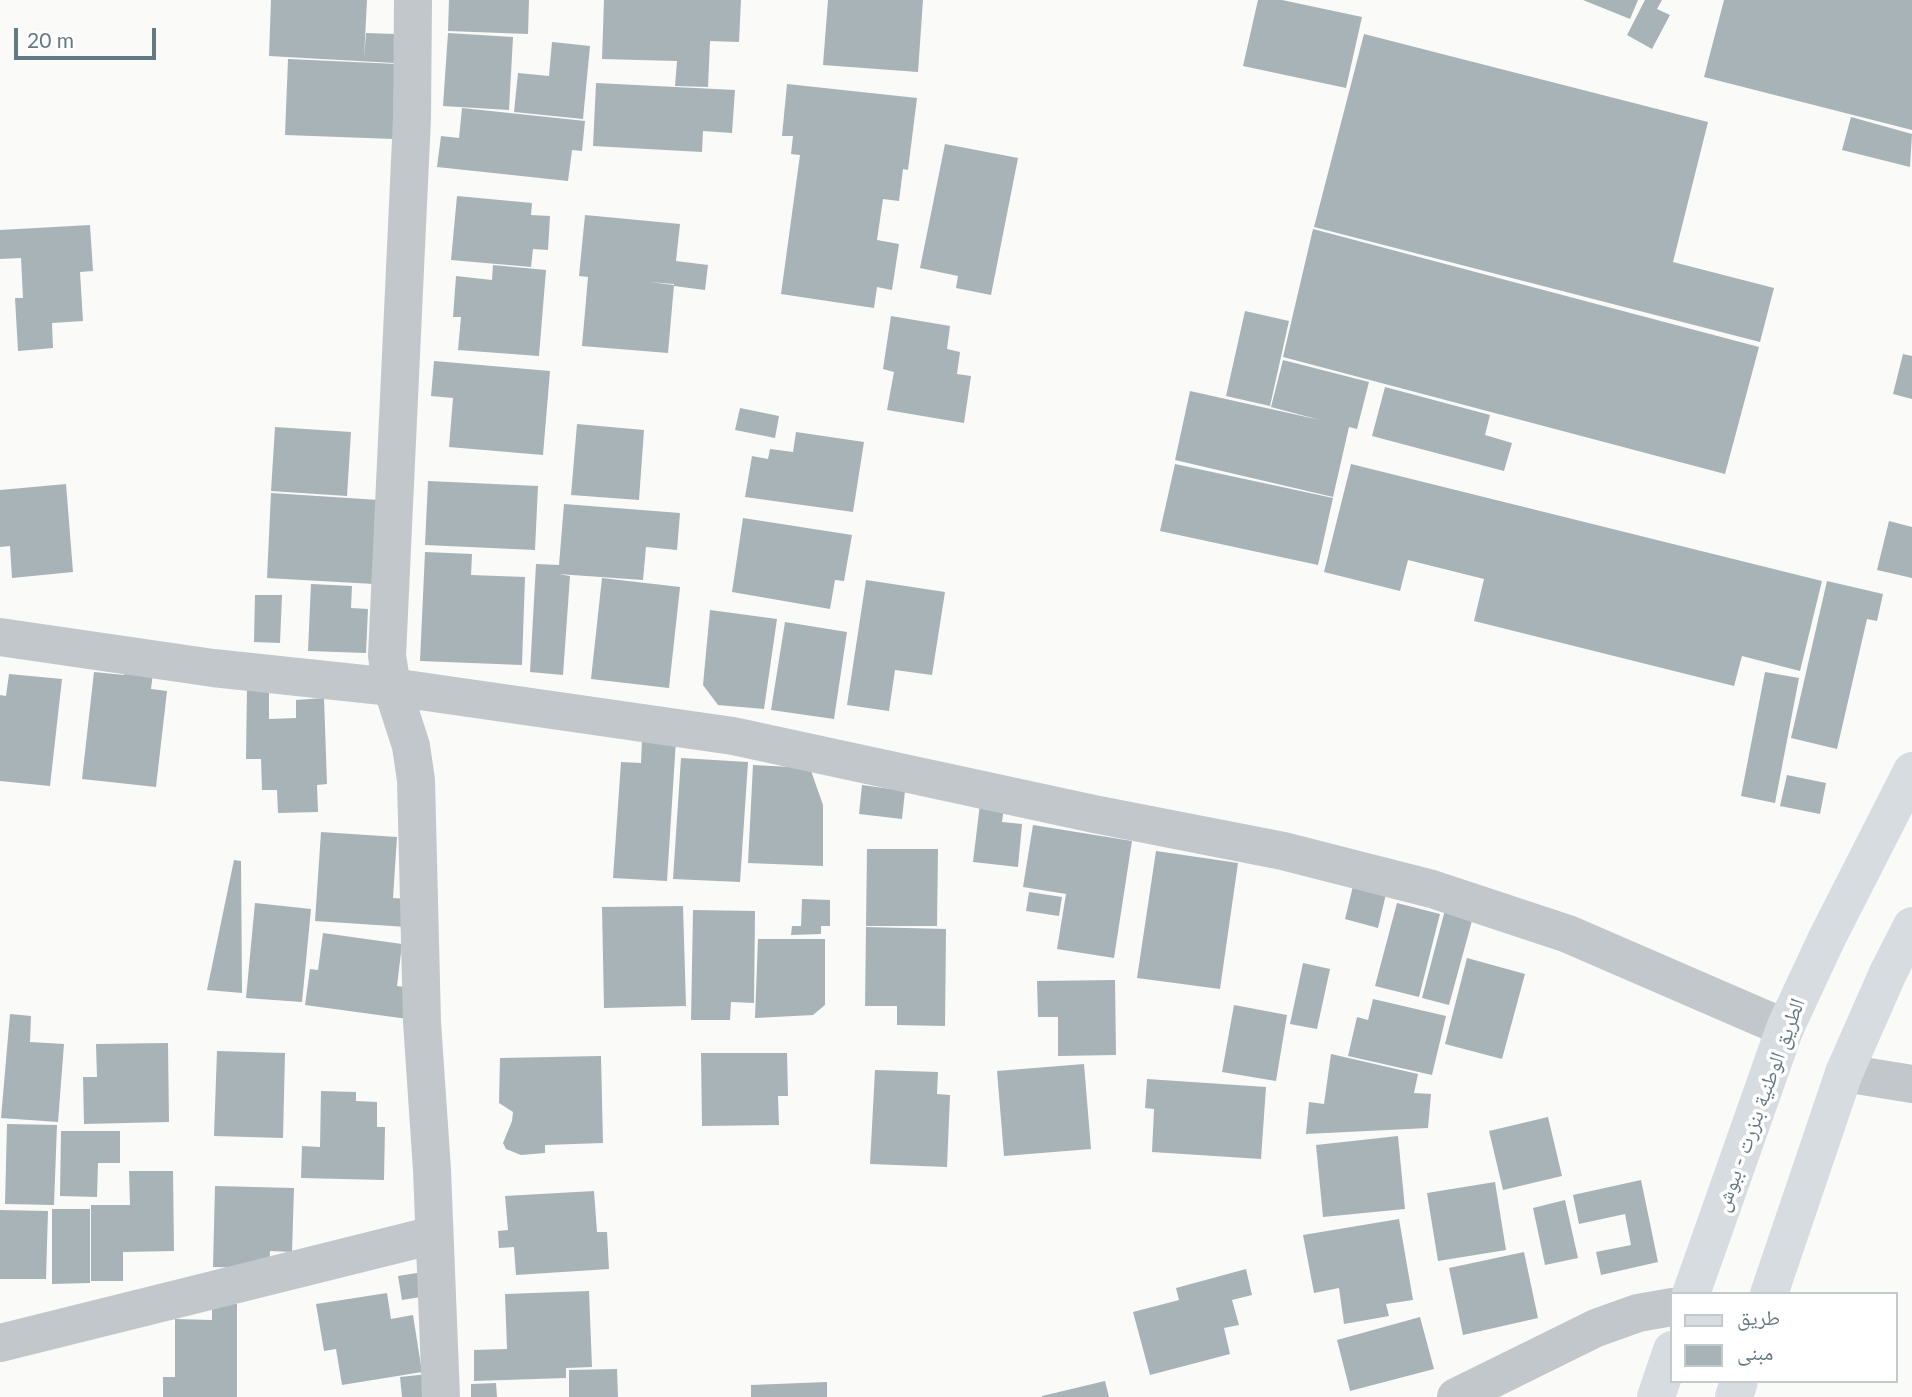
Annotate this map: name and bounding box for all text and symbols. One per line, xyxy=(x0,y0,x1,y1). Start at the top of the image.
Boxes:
scale bar xyxy=(18,14,159,58)
text: 20 m xyxy=(27,27,74,52)
street label: الطريق الوطنية بنزرت - ببوش xyxy=(1710,995,1810,1215)
legend xyxy=(1671,1292,1898,1383)
text: طريق xyxy=(1737,1304,1780,1329)
text: مبنى xyxy=(1737,1339,1773,1364)

